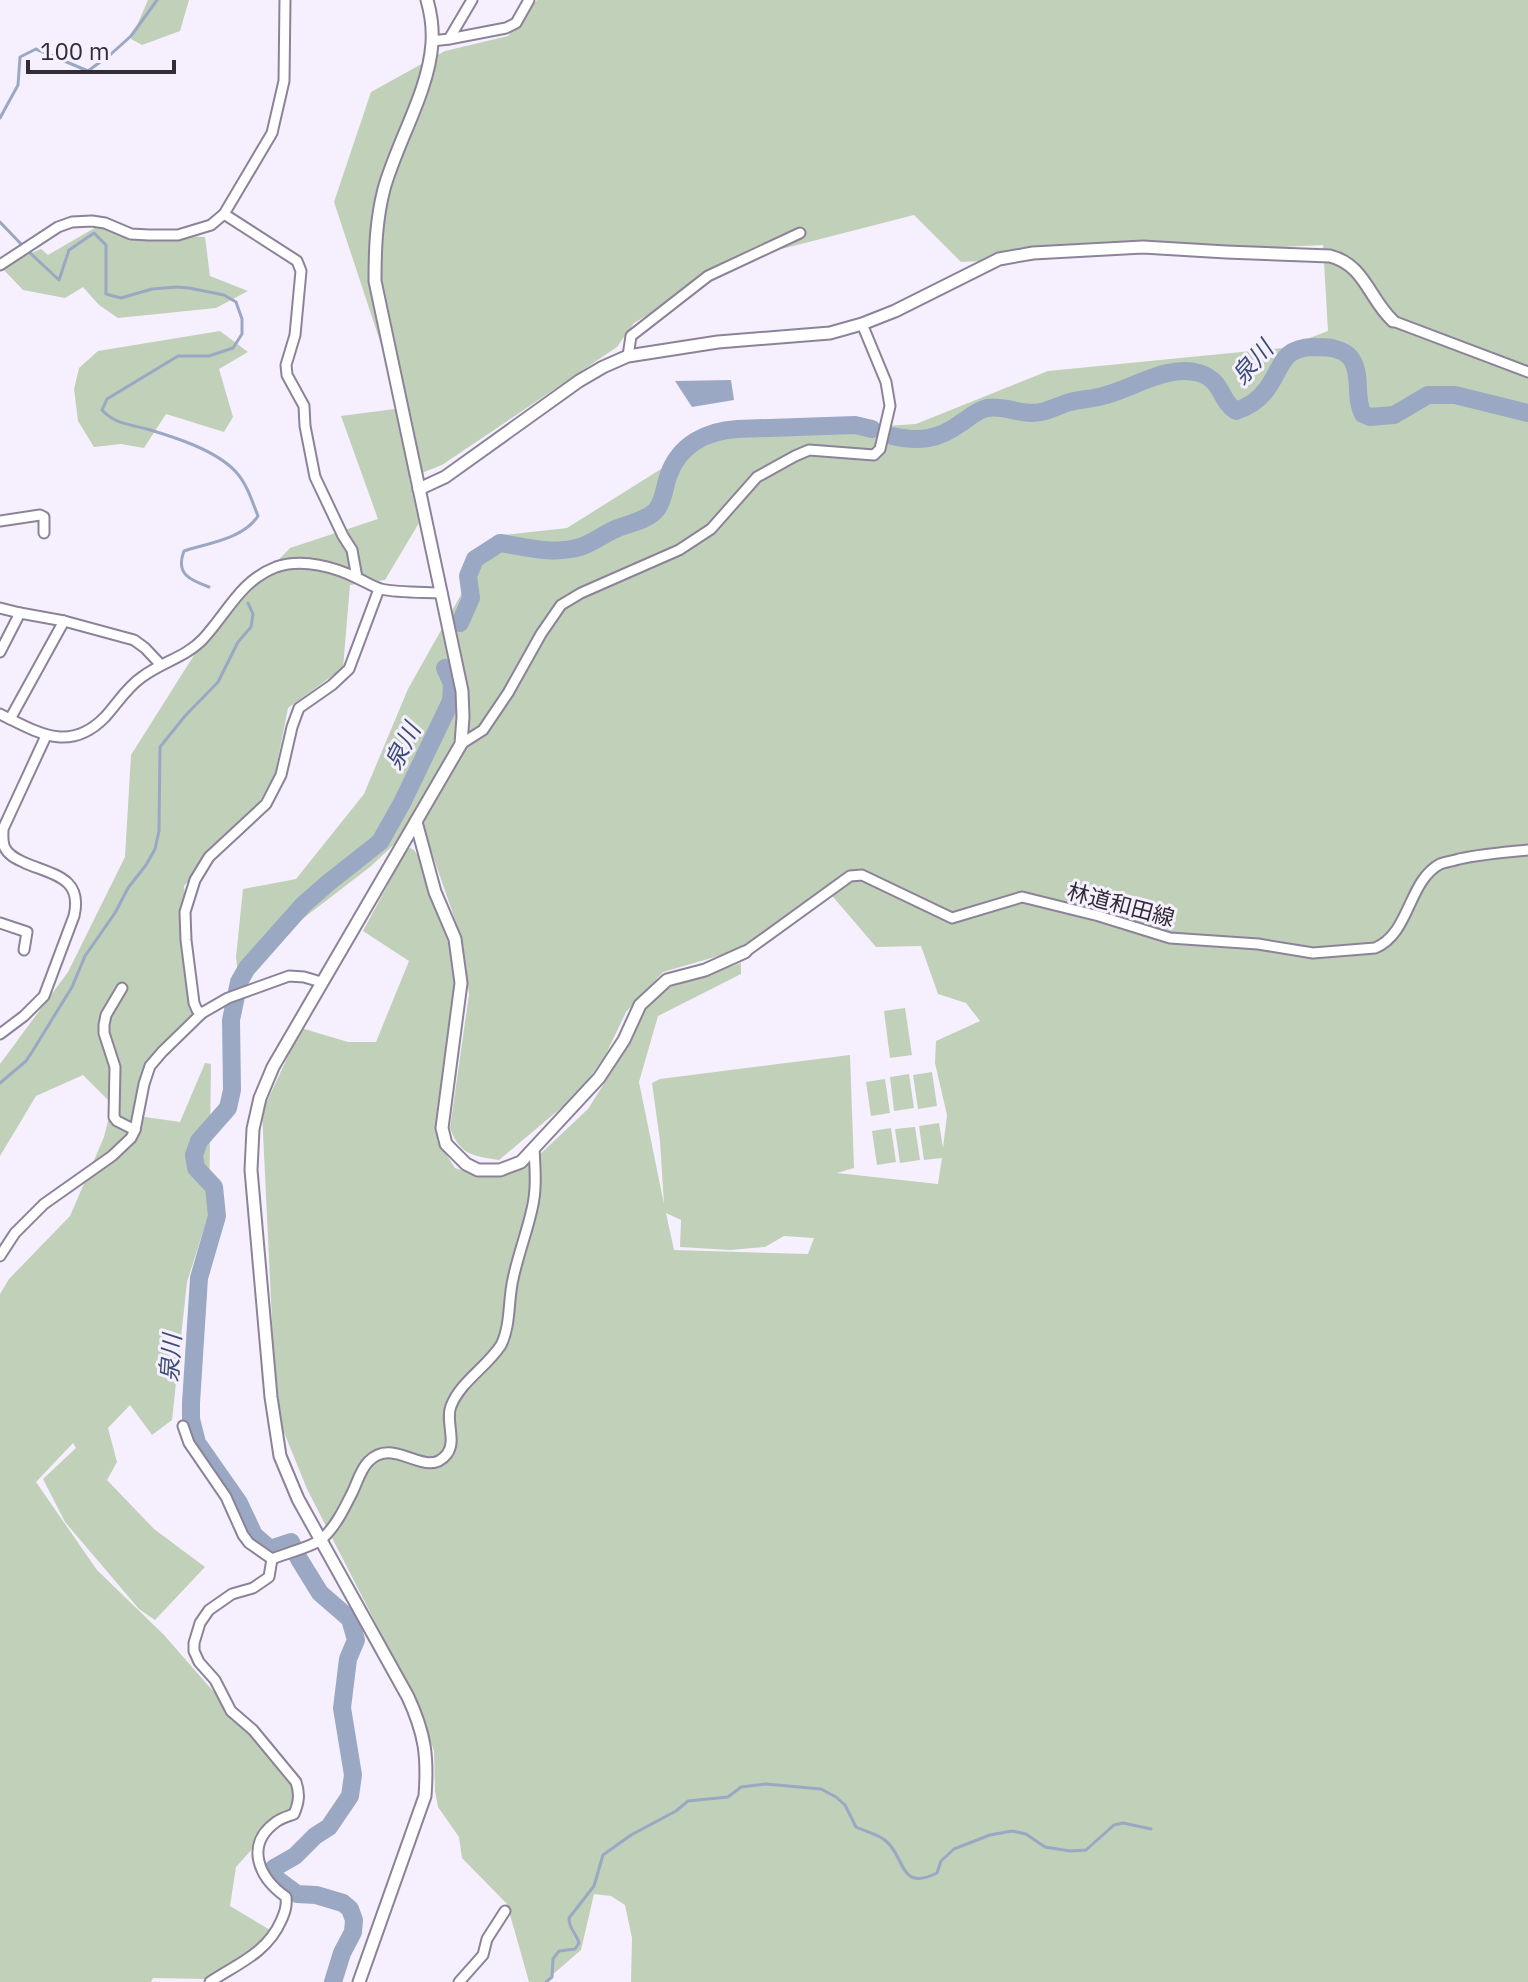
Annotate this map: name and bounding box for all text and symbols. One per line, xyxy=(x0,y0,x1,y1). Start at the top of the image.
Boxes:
scale bar xyxy=(28,24,174,74)
text: 100 m xyxy=(40,35,110,67)
water label: 泉川 xyxy=(1224,331,1282,391)
water label: 泉川 xyxy=(377,715,429,775)
street label: 林道和田線 xyxy=(1064,876,1178,932)
water label: 泉川 xyxy=(152,1330,188,1383)

